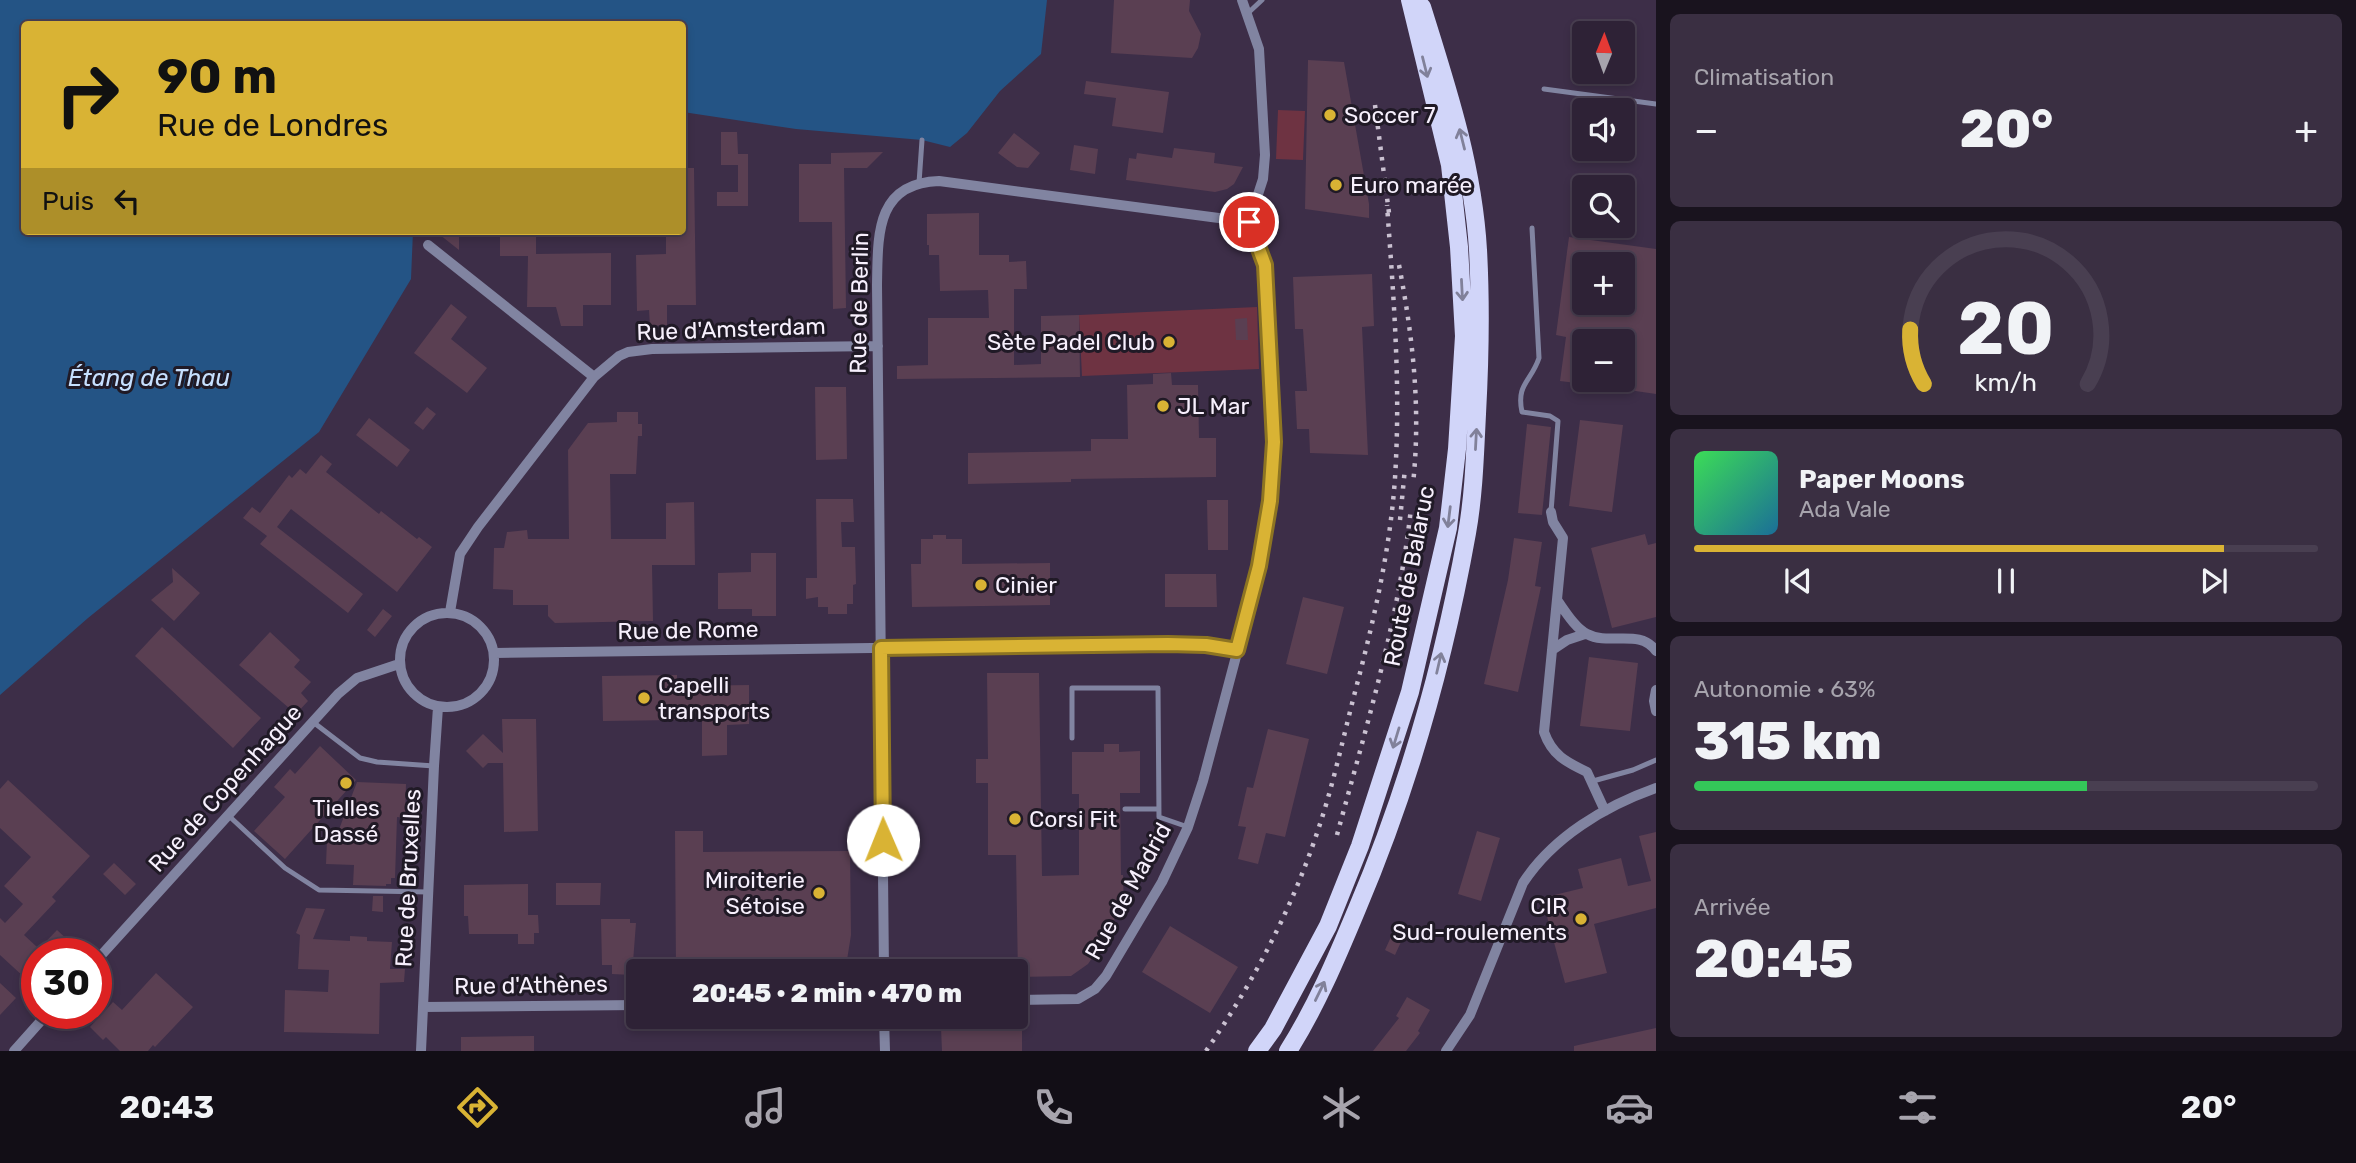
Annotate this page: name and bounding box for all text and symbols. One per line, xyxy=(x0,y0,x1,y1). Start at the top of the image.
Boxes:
north arrow xyxy=(1572,21,1634,84)
map controls xyxy=(1572,21,1635,392)
text: 90 m xyxy=(157,47,277,105)
icon: right xyxy=(42,49,133,140)
one-way arrow xyxy=(1419,55,1432,77)
text: Climatisation xyxy=(1694,63,1834,91)
button: sound xyxy=(1572,98,1635,161)
text: 20° xyxy=(1960,98,2053,160)
place label: Soccer 7 xyxy=(1344,101,1436,129)
text: Rue de Londres xyxy=(157,106,388,144)
marker: Soccer 7 xyxy=(1322,107,1338,123)
text: − xyxy=(1694,107,1719,153)
text: + xyxy=(2294,107,2318,153)
one-way arrow xyxy=(1454,128,1468,151)
place label: Euro marée xyxy=(1350,171,1472,199)
button: search xyxy=(1572,175,1635,238)
marker: Euro marée xyxy=(1328,177,1344,193)
icon: left xyxy=(108,182,146,220)
text: Puis xyxy=(42,186,94,217)
pin xyxy=(1219,192,1279,252)
icon: arrive xyxy=(1230,203,1268,241)
street label: Rue de Berlin xyxy=(844,232,874,374)
button: + xyxy=(1572,252,1635,315)
one-way arrow xyxy=(1455,279,1468,302)
text: 20 xyxy=(1958,287,2054,373)
street label: Rue d'Amsterdam xyxy=(636,312,826,346)
place label: Sète Padel Club xyxy=(987,328,1155,356)
button: − xyxy=(1572,329,1635,392)
marker: Sète Padel Club xyxy=(1161,334,1177,350)
water label: Étang de Thau xyxy=(68,364,230,392)
text: km/h xyxy=(1975,368,2037,397)
place label: JL Mar xyxy=(1177,392,1250,420)
marker: JL Mar xyxy=(1155,398,1171,414)
one-way arrow xyxy=(1469,427,1482,450)
text: Paper Moons xyxy=(1799,464,1965,495)
street label: Route de Balaruc xyxy=(1378,483,1440,669)
text: Ada Vale xyxy=(1799,495,1891,523)
one-way arrow xyxy=(1443,505,1456,528)
icon: previous xyxy=(1779,562,1817,600)
icon: pause xyxy=(1987,562,2025,600)
icon: next xyxy=(2195,562,2233,600)
place label: Cinier xyxy=(995,571,1057,599)
marker: Cinier xyxy=(973,577,989,593)
street label: Rue de Rome xyxy=(617,615,759,645)
one-way arrow xyxy=(1432,652,1446,675)
place label: Capelli transports xyxy=(658,671,770,725)
text: Autonomie · 63% xyxy=(1694,675,1875,703)
marker: Capelli transports xyxy=(636,690,652,706)
street label: Rue de Copenhague xyxy=(142,698,308,878)
text: 315 km xyxy=(1694,710,1882,772)
one-way arrow xyxy=(1389,727,1402,749)
marker: Tielles Dassé xyxy=(338,775,354,791)
street label: Rue de Bruxelles xyxy=(389,788,427,968)
place label: Tielles Dassé xyxy=(312,794,380,848)
position arrow xyxy=(846,803,920,877)
place label: Corsi Fit xyxy=(1029,805,1117,833)
marker: Corsi Fit xyxy=(1007,811,1023,827)
street label: Rue de Madrid xyxy=(1079,818,1177,964)
place label: Miroiterie Sétoise xyxy=(705,866,805,920)
marker: Miroiterie Sétoise xyxy=(811,885,827,901)
place label: CIR Sud-roulements xyxy=(1392,892,1567,946)
text: Arrivée xyxy=(1694,893,1771,921)
marker: CIR Sud-roulements xyxy=(1573,911,1589,927)
text: 20:45 xyxy=(1694,928,1853,990)
speed limit sign: 30 xyxy=(21,938,112,1029)
street label: Rue d'Athènes xyxy=(454,970,608,1000)
text: 20:45 · 2 min · 470 m xyxy=(692,978,962,1009)
one-way arrow xyxy=(1313,981,1327,1002)
icon: directions xyxy=(453,1083,502,1132)
icon: music xyxy=(741,1083,790,1132)
icon: phone xyxy=(1029,1083,1078,1132)
icon: climate xyxy=(1317,1083,1366,1132)
icon: car xyxy=(1605,1083,1654,1132)
icon: filters xyxy=(1893,1083,1942,1132)
text: 20:43 xyxy=(119,1088,214,1126)
text: 20° xyxy=(2181,1088,2236,1126)

